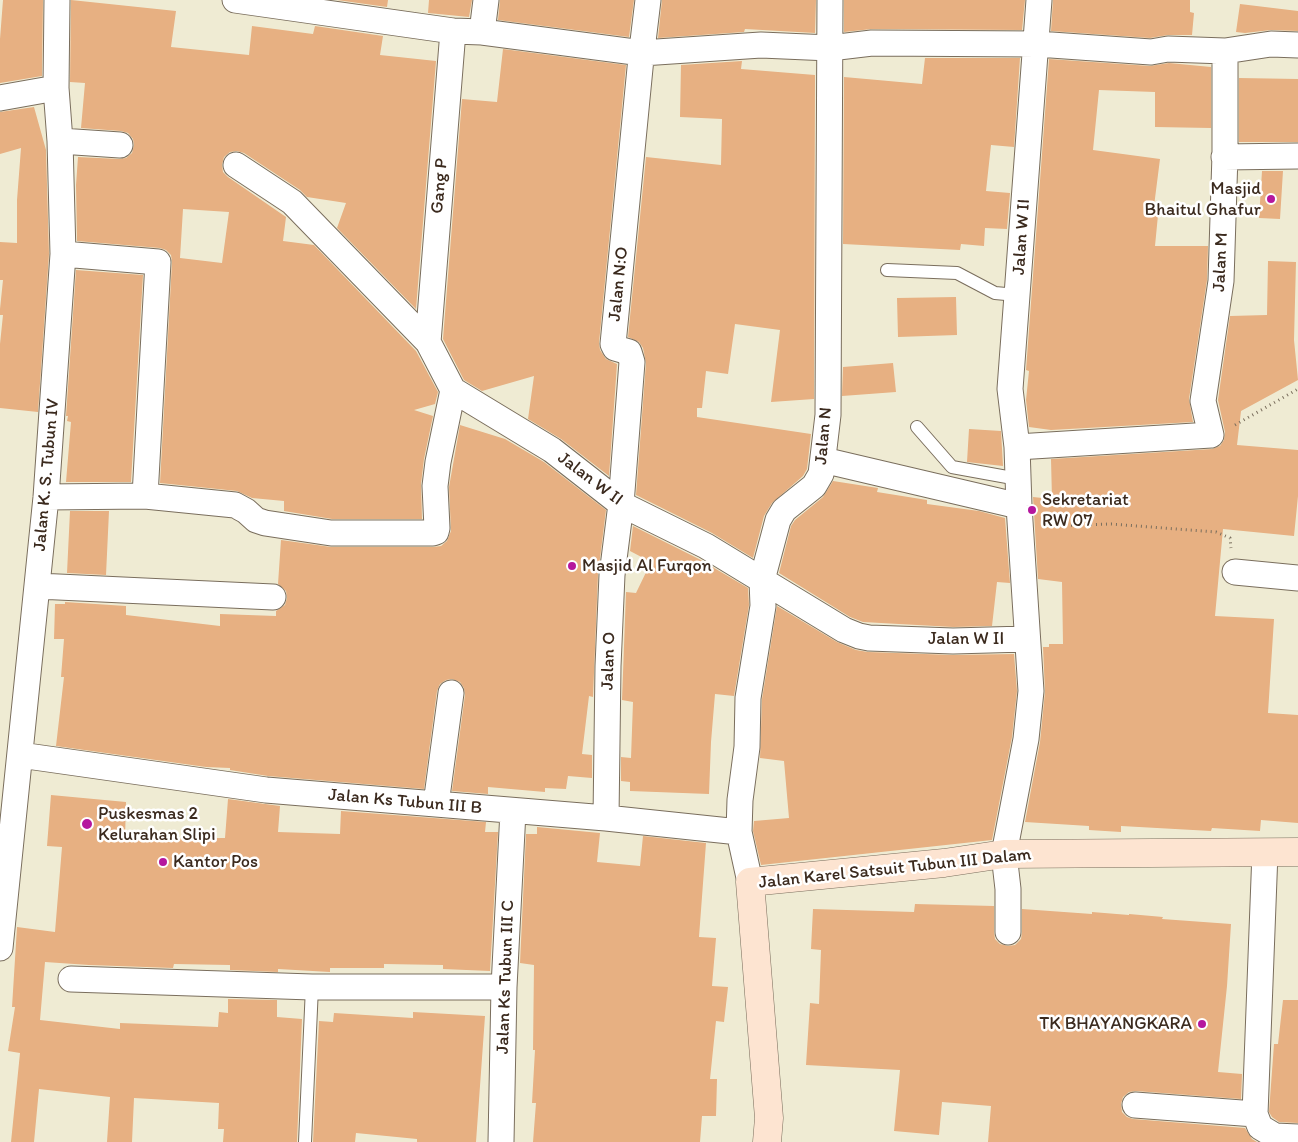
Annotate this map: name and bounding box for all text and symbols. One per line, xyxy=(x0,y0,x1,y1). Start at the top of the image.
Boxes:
street label: Gang P xyxy=(427,157,453,215)
place label: Masjid Bhaitul Ghafur xyxy=(1145,178,1261,220)
marker: Masjid Bhaitul Ghafur xyxy=(1265,193,1277,205)
street label: Jalan W II xyxy=(1009,198,1035,276)
street label: Jalan M xyxy=(1209,232,1233,292)
street label: Jalan N:O xyxy=(604,246,634,322)
street label: Jalan K. S. Tubun IV xyxy=(30,398,64,552)
street label: Jalan N xyxy=(811,406,837,466)
street label: Jalan W II xyxy=(553,447,627,511)
place label: Sekretariat RW 07 xyxy=(1042,489,1129,532)
marker: Sekretariat RW 07 xyxy=(1026,504,1038,516)
place label: Masjid Al Furqon xyxy=(582,555,712,577)
marker: Masjid Al Furqon xyxy=(566,560,578,572)
street label: Jalan W II xyxy=(928,628,1004,650)
street label: Jalan O xyxy=(597,631,621,691)
street label: Jalan Ks Tubun III B xyxy=(327,785,483,819)
place label: Puskesmas 2 Kelurahan Slipi xyxy=(98,803,216,846)
marker: Puskesmas 2 Kelurahan Slipi xyxy=(80,817,94,831)
street label: Jalan Karel Satsuit Tubun III Dalam xyxy=(758,844,1032,894)
place label: Kantor Pos xyxy=(173,851,258,873)
marker: Kantor Pos xyxy=(157,856,169,868)
street label: Jalan Ks Tubun III C xyxy=(493,900,519,1054)
place label: TK BHAYANGKARA xyxy=(1039,1013,1192,1035)
marker: TK BHAYANGKARA xyxy=(1196,1018,1208,1030)

